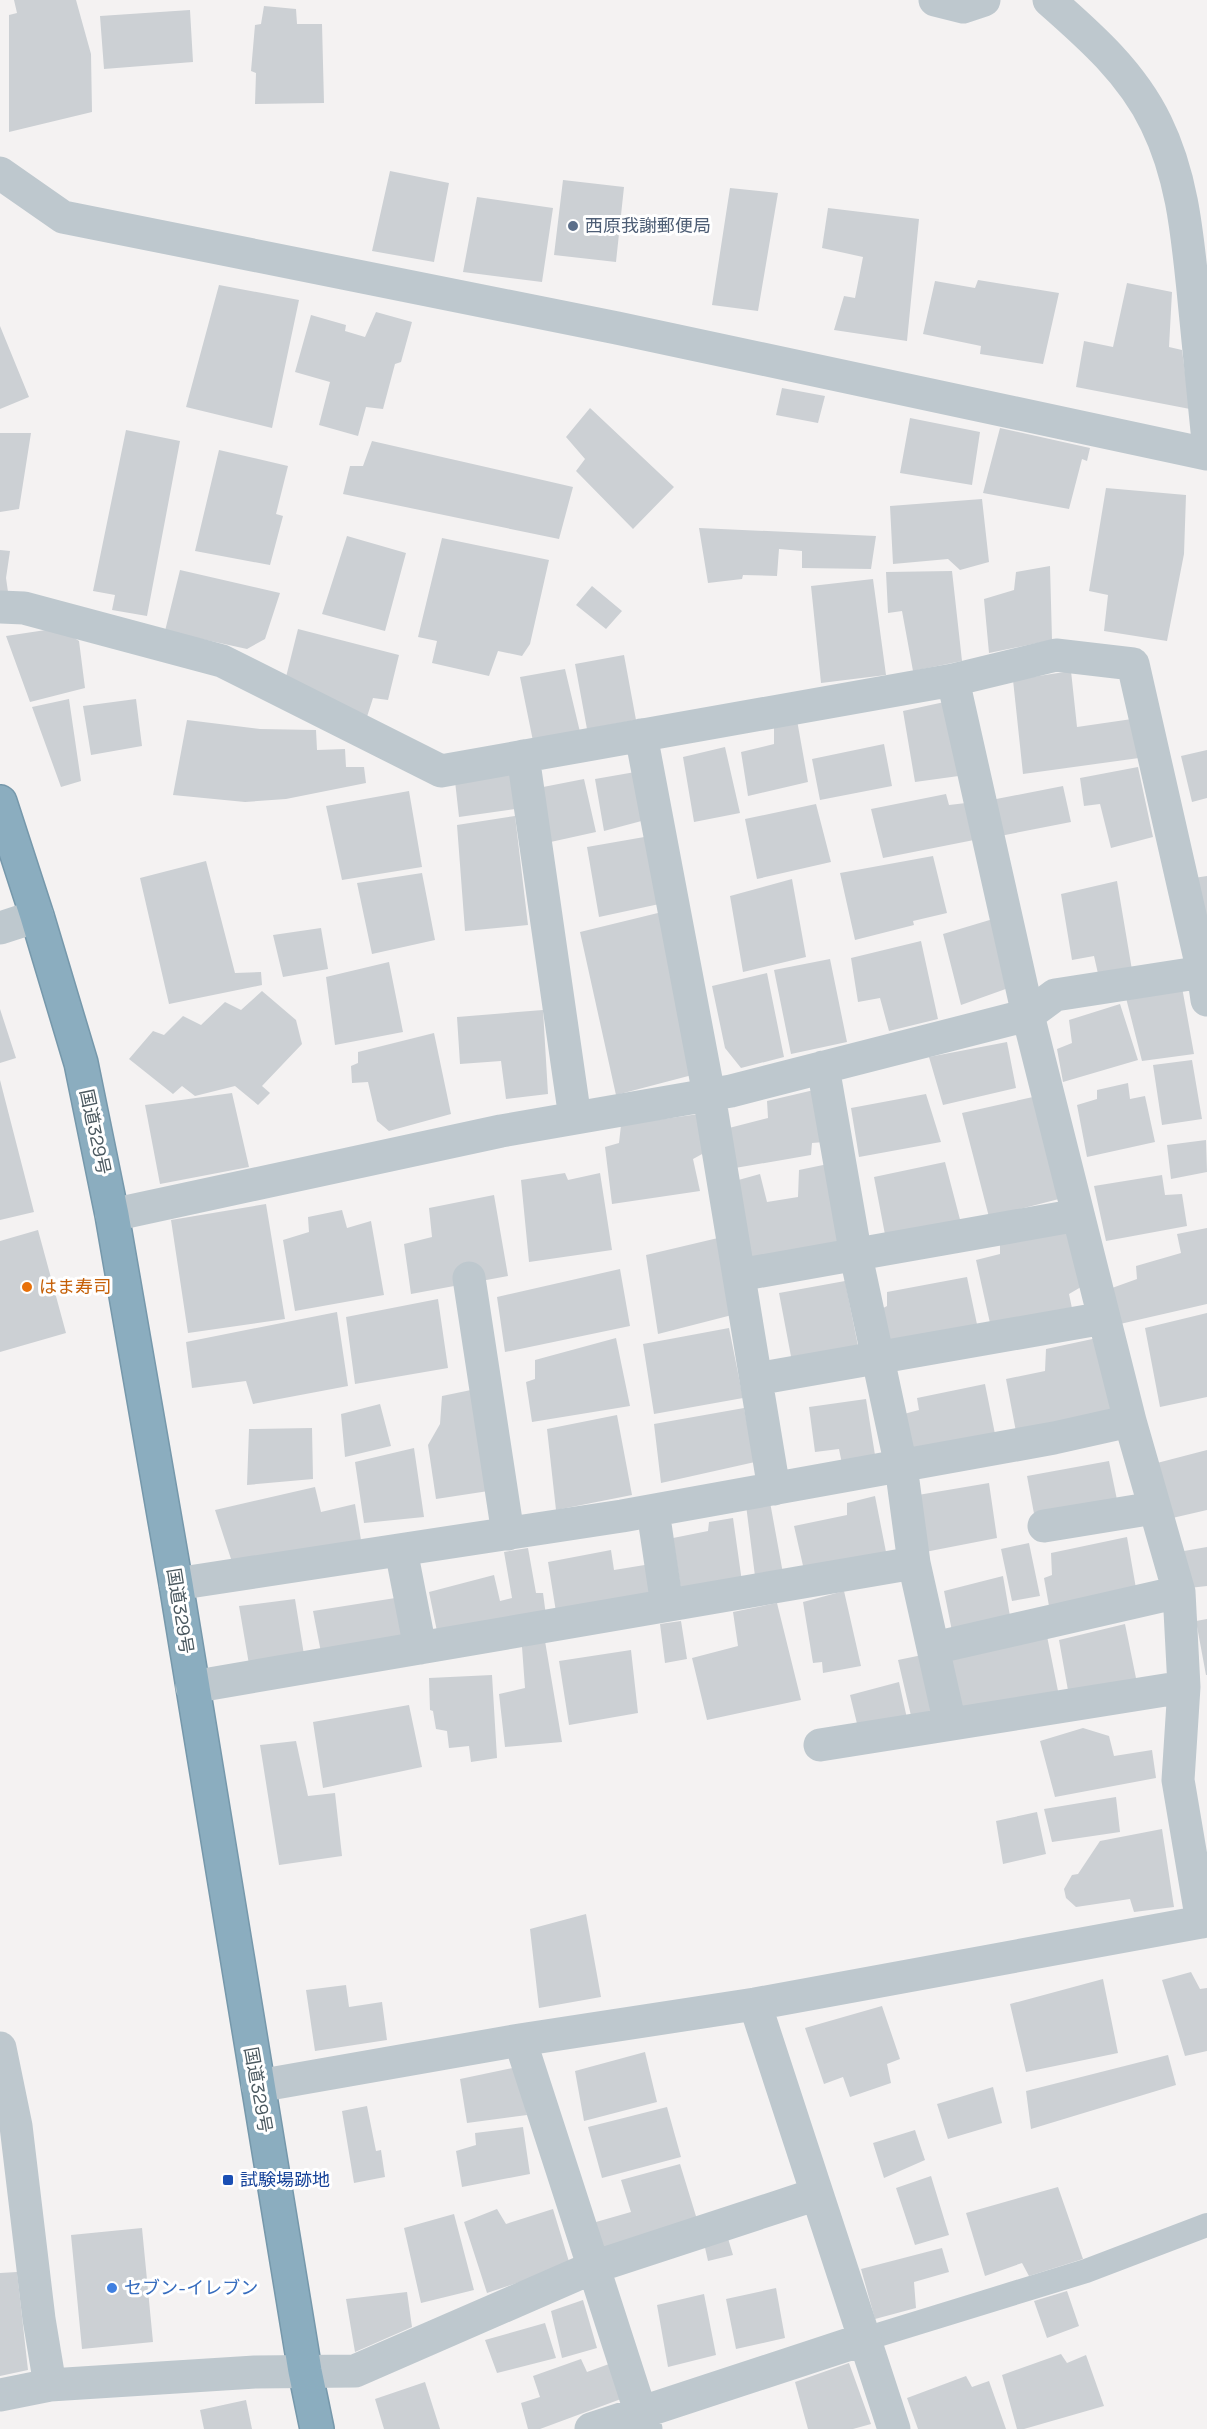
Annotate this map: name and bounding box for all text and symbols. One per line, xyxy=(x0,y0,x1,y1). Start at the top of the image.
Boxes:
place label: 西原我謝郵便局 xyxy=(585,214,711,237)
marker: 西原我謝郵便局 xyxy=(566,219,580,233)
street label: 国道329号 xyxy=(75,1087,116,1177)
place label: はま寿司 xyxy=(39,1275,111,1298)
marker: はま寿司 xyxy=(20,1280,34,1294)
street label: 国道329号 xyxy=(162,1566,199,1656)
street label: 国道329号 xyxy=(240,2045,277,2135)
place label: 試験場跡地 xyxy=(240,2168,330,2191)
marker: 試験場跡地 xyxy=(221,2173,235,2187)
place label: セブン-イレブン xyxy=(124,2276,258,2299)
marker: セブン-イレブン xyxy=(105,2281,119,2295)

